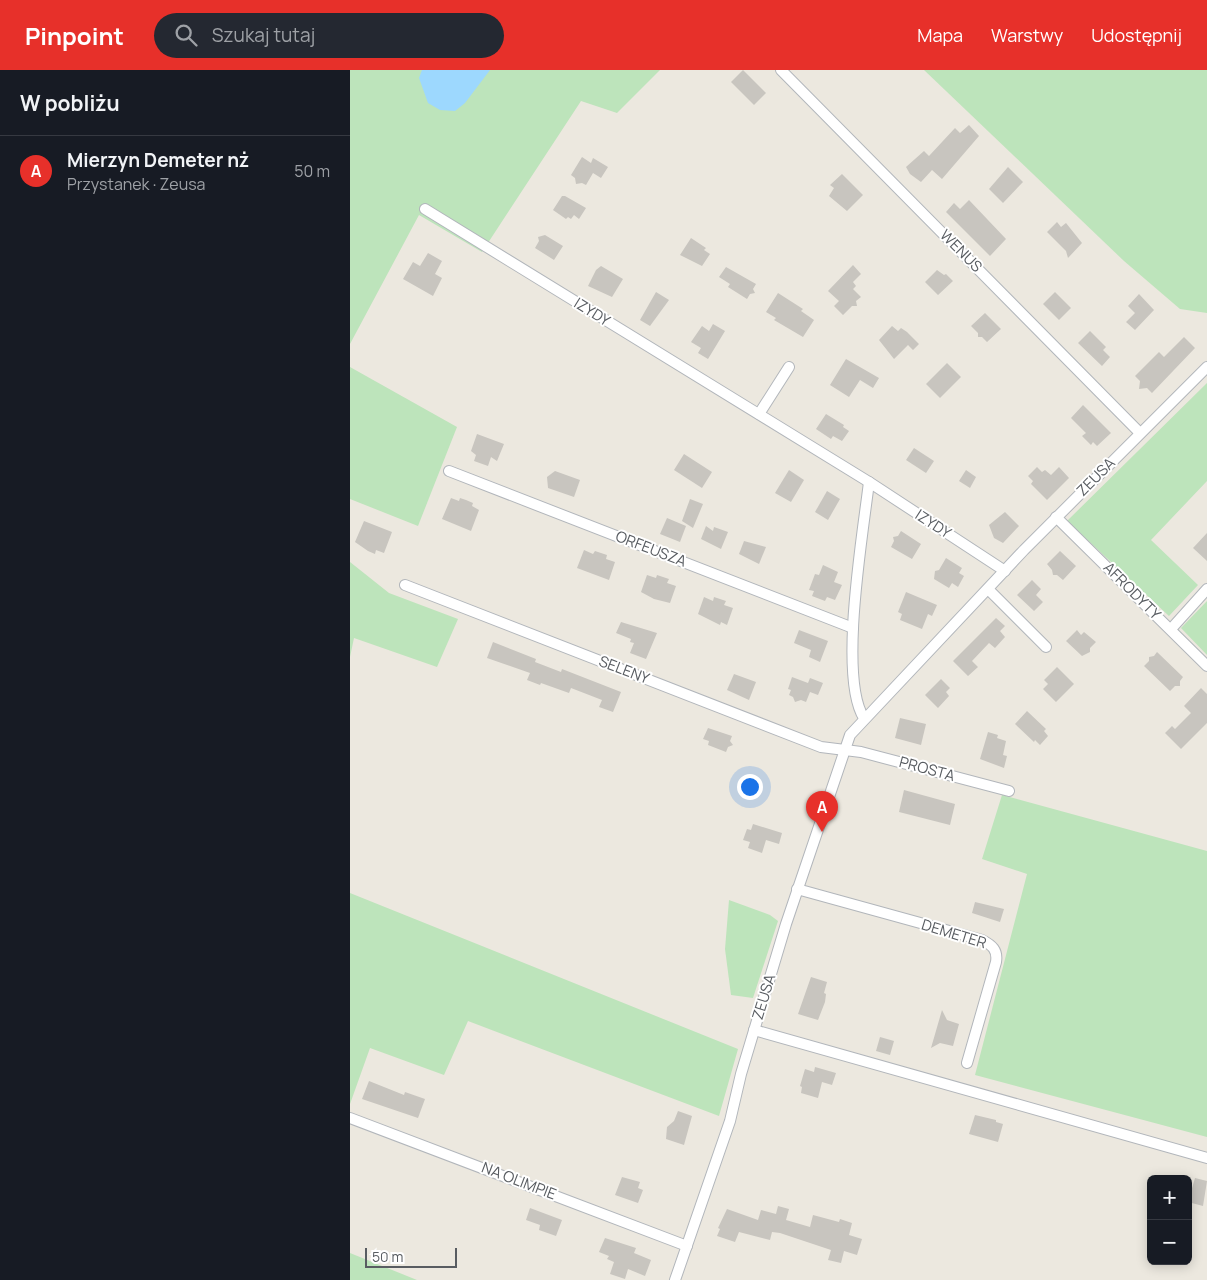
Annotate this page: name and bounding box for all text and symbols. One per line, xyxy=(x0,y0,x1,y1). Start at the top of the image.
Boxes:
search box xyxy=(154,13,504,58)
text: Pinpoint xyxy=(25,19,124,52)
icon: search xyxy=(172,21,200,49)
text: Szukaj tutaj xyxy=(212,22,315,48)
text: Mapa xyxy=(917,23,963,47)
text: Warstwy xyxy=(991,23,1063,47)
text: Udostępnij xyxy=(1091,23,1182,47)
text: W pobliżu xyxy=(20,89,120,117)
text: Mierzyn Demeter nż xyxy=(67,147,249,173)
text: A xyxy=(31,160,41,182)
text: 50 m xyxy=(294,160,330,182)
text: Przystanek · Zeusa xyxy=(67,173,206,195)
street label: WENUS xyxy=(935,225,987,277)
street label: IZYDY xyxy=(570,292,615,331)
street label: ZEUSA xyxy=(1072,452,1120,501)
street label: IZYDY xyxy=(911,504,956,543)
street label: ORFEUSZA xyxy=(613,525,690,572)
street label: AFRODYTY xyxy=(1099,557,1166,625)
street label: SELENY xyxy=(596,650,653,689)
street label: PROSTA xyxy=(897,751,958,786)
your location xyxy=(737,774,763,800)
pin: A xyxy=(806,791,838,832)
street label: DEMETER xyxy=(919,914,989,953)
street label: ZEUSA xyxy=(747,971,781,1022)
street label: NA OLIMPIE xyxy=(479,1157,560,1204)
map controls xyxy=(1147,1175,1192,1265)
button: + xyxy=(1147,1175,1192,1220)
button: − xyxy=(1147,1220,1192,1265)
scale bar xyxy=(365,1245,458,1268)
text: 50 m xyxy=(372,1247,403,1266)

